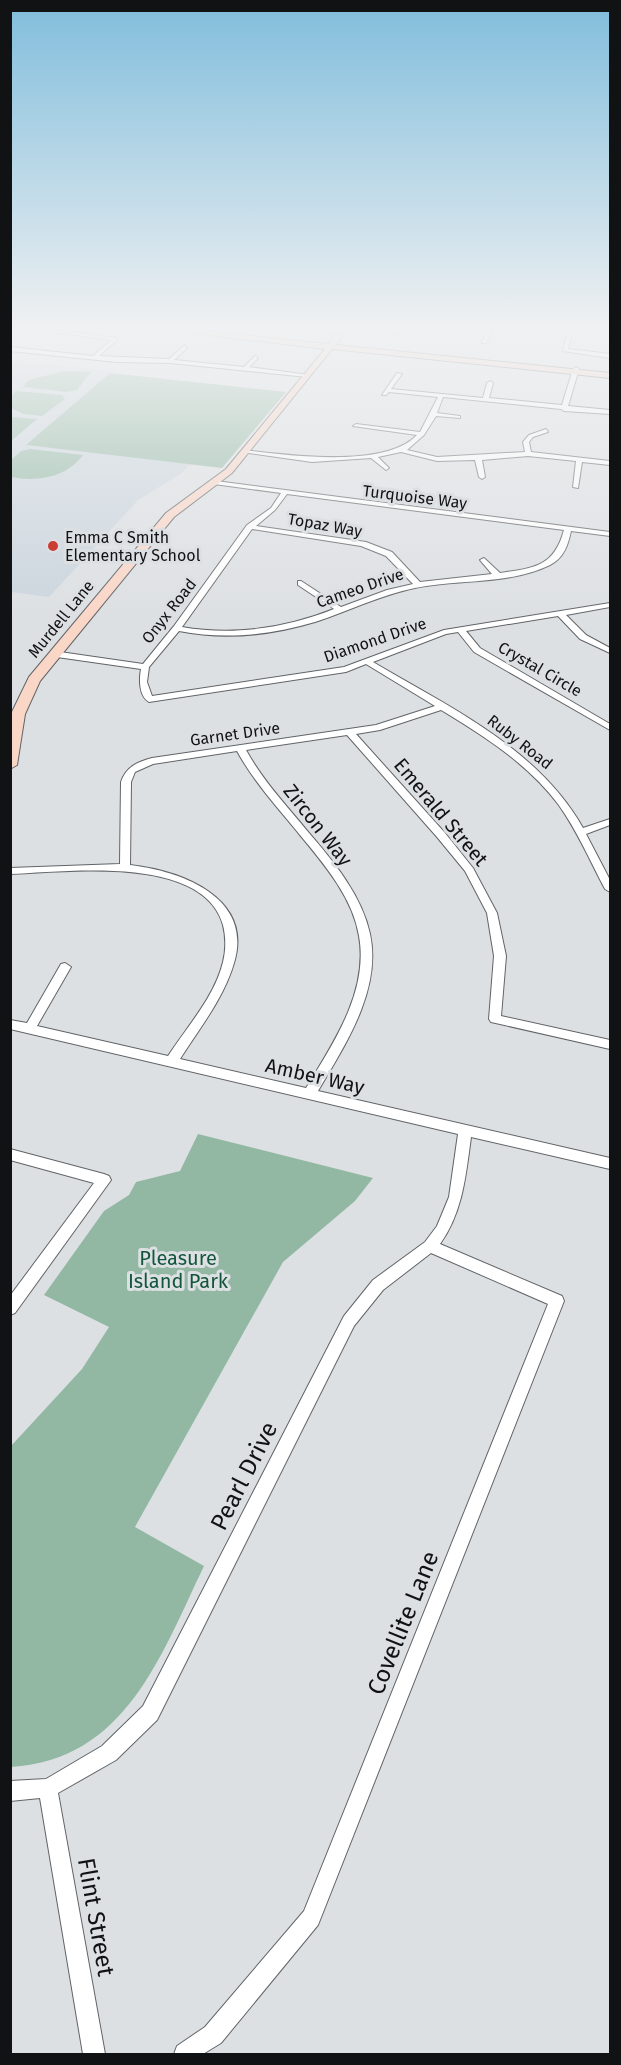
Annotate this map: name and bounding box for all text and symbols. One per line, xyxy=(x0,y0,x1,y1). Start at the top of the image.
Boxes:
street label: Turquoise Way xyxy=(362,481,468,513)
street label: Topaz Way xyxy=(286,509,364,541)
place label: Emma C Smith Elementary School xyxy=(65,528,201,565)
marker: Emma C Smith Elementary School xyxy=(46,539,60,553)
street label: Cameo Drive xyxy=(314,564,406,612)
street label: Onyx Road xyxy=(138,575,200,647)
street label: Murdell Lane xyxy=(24,577,98,661)
street label: Diamond Drive xyxy=(321,614,429,666)
street label: Crystal Circle xyxy=(495,637,585,701)
street label: Ruby Road xyxy=(484,711,556,773)
street label: Garnet Drive xyxy=(189,718,281,750)
street label: Emerald Street xyxy=(389,753,494,871)
street label: Zircon Way xyxy=(279,779,358,871)
street label: Amber Way xyxy=(263,1053,367,1099)
park label: Pleasure Island Park xyxy=(128,1246,229,1293)
street label: Pearl Drive xyxy=(205,1417,283,1535)
street label: Covellite Lane xyxy=(362,1547,444,1699)
street label: Flint Street xyxy=(72,1856,120,1979)

